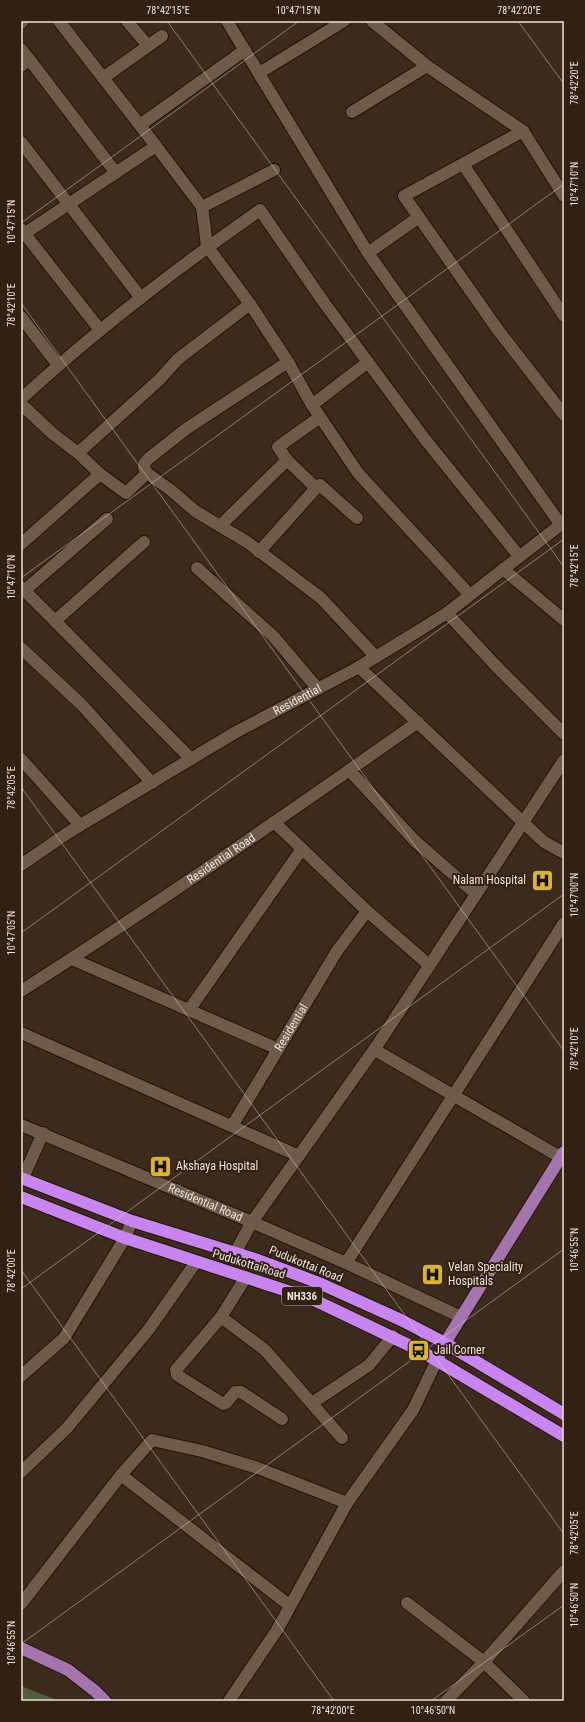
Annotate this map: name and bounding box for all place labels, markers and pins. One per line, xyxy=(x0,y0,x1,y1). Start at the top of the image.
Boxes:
hospital icon: Nalam Hospital xyxy=(529,867,555,893)
place label: Nalam Hospital xyxy=(453,873,526,887)
hospital icon: Akshaya Hospital xyxy=(147,1153,173,1179)
place label: Akshaya Hospital xyxy=(176,1159,258,1173)
place label: Velan Speciality Hospitals xyxy=(448,1260,523,1288)
hospital icon: Velan Speciality Hospitals xyxy=(420,1261,446,1287)
bus stop icon: Jail Corner xyxy=(406,1337,432,1363)
place label: Jail Corner xyxy=(434,1343,486,1357)

